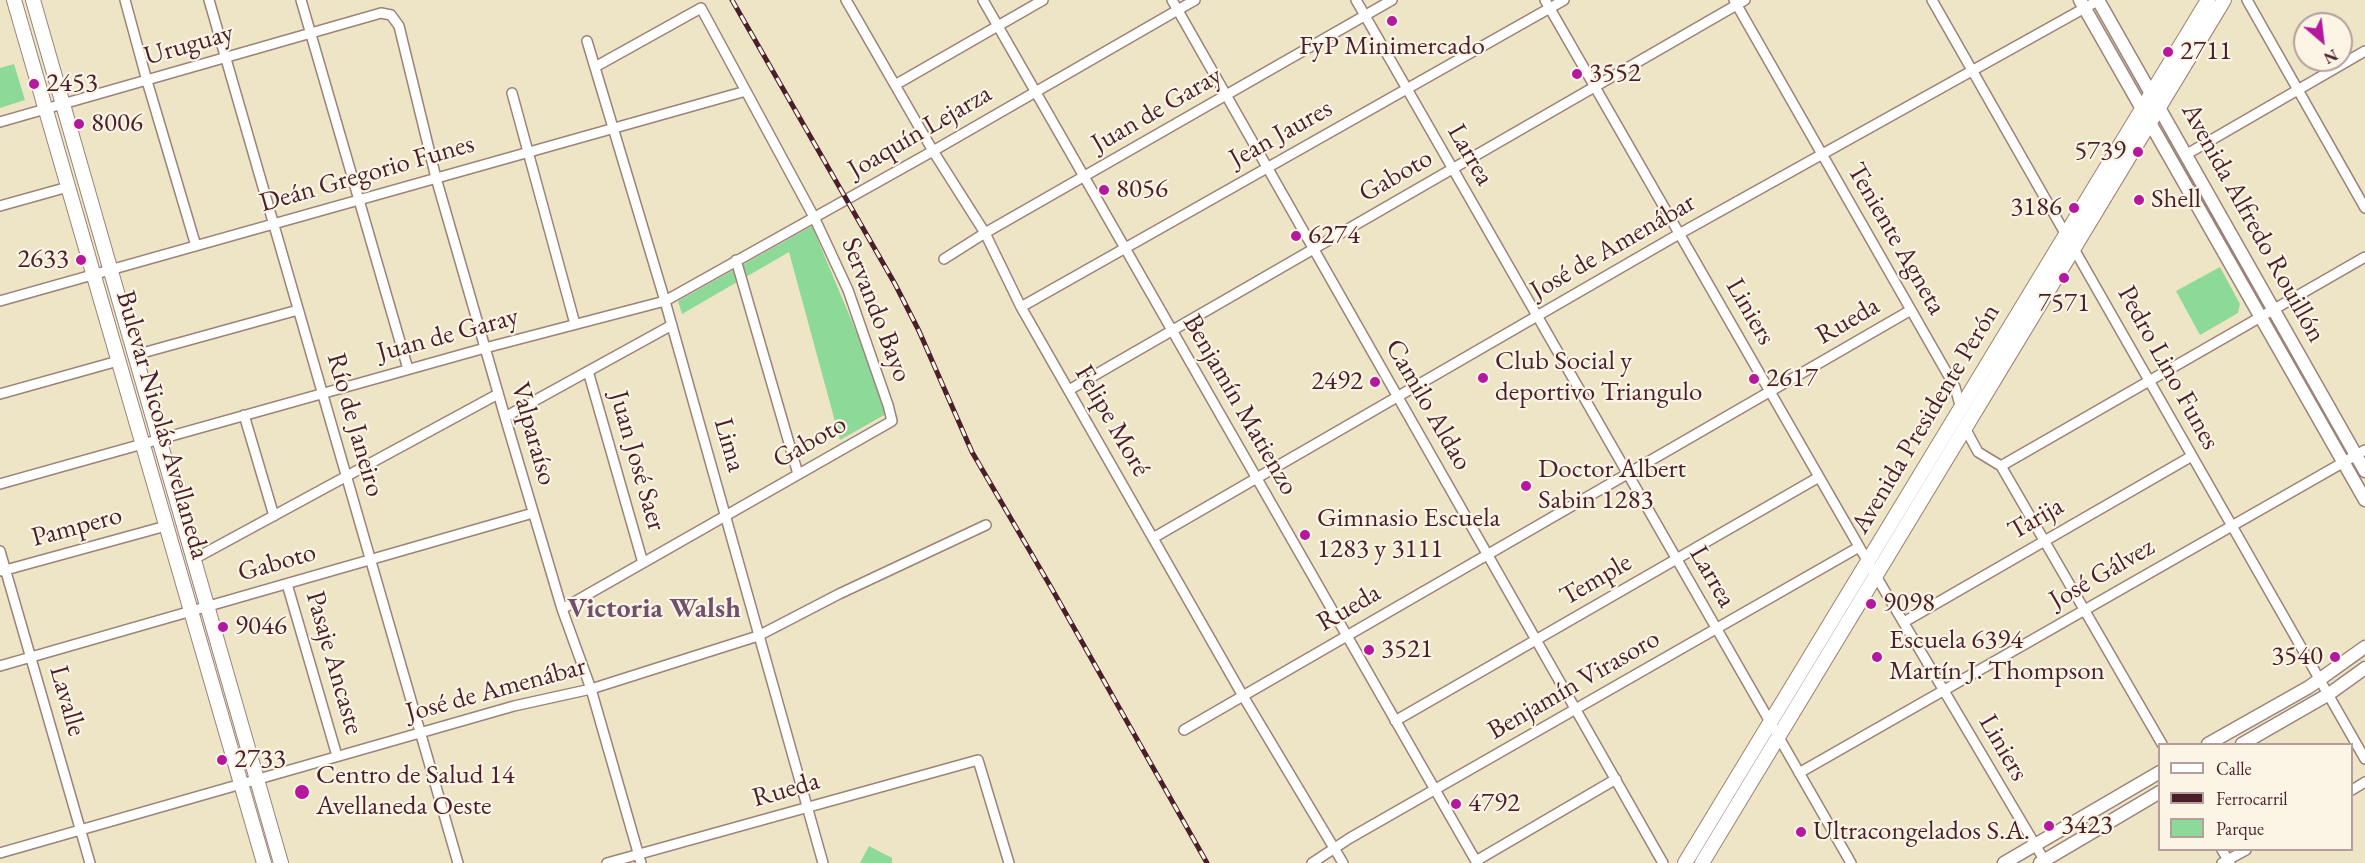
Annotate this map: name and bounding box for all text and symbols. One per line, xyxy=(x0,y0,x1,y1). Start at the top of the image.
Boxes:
north arrow xyxy=(2293,12,2353,72)
marker: FyP Minimercado xyxy=(1385,14,1399,28)
street label: Uruguay xyxy=(141,17,237,73)
place label: FyP Minimercado xyxy=(1299,31,1485,63)
place label: 2711 xyxy=(2180,36,2232,68)
text: N xyxy=(2320,44,2341,69)
marker: 2711 xyxy=(2161,45,2175,59)
place label: 3552 xyxy=(1589,58,1641,90)
street label: Juan de Garay xyxy=(1086,60,1228,160)
marker: 3552 xyxy=(1570,67,1584,81)
place label: 2453 xyxy=(46,68,98,100)
marker: 2453 xyxy=(27,77,41,91)
street label: Joaquín Lejarza xyxy=(842,78,998,186)
street label: Jean Jaures xyxy=(1224,93,1338,175)
street label: Avenida Alfredo Rouillón xyxy=(2174,98,2332,348)
place label: 8006 xyxy=(91,108,143,140)
marker: 8006 xyxy=(72,117,86,131)
street label: Larrea xyxy=(1440,118,1500,192)
street label: Deán Gregorio Funes xyxy=(256,128,478,220)
place label: 5739 xyxy=(2074,136,2126,168)
street label: Gaboto xyxy=(1353,142,1439,210)
marker: 5739 xyxy=(2131,145,2145,159)
street label: Teniente Agneta xyxy=(1839,157,1953,321)
place label: 8056 xyxy=(1116,174,1168,206)
marker: 8056 xyxy=(1097,183,1111,197)
place label: Shell xyxy=(2151,184,2201,216)
street label: José de Amenábar xyxy=(1525,187,1701,307)
place label: 3186 xyxy=(2010,192,2062,224)
marker: Shell xyxy=(2132,193,2146,207)
marker: 3186 xyxy=(2067,201,2081,215)
place label: 6274 xyxy=(1308,220,1360,252)
marker: 6274 xyxy=(1289,229,1303,243)
street label: Servando Bayo xyxy=(834,233,918,387)
place label: 2633 xyxy=(17,244,69,276)
marker: 2633 xyxy=(74,253,88,267)
marker: 7571 xyxy=(2057,271,2071,285)
street label: Liniers xyxy=(1718,273,1782,351)
street label: Pedro Lino Funes xyxy=(2110,280,2226,456)
street label: Bulevar Nicolás Avellaneda xyxy=(108,287,216,563)
place label: 7571 xyxy=(2038,288,2090,320)
street label: Rueda xyxy=(1810,290,1886,352)
street label: Avenida Presidente Perón xyxy=(1845,298,2007,540)
street label: Juan de Garay xyxy=(374,301,522,369)
street label: Benjamín Matienzo xyxy=(1175,309,1305,501)
street label: Camilo Aldao xyxy=(1378,334,1478,476)
place label: Club Social y deportivo Triangulo xyxy=(1495,346,1702,409)
street label: Río de Janeiro xyxy=(319,349,391,501)
street label: Felipe Moré xyxy=(1067,360,1157,482)
place label: 2617 xyxy=(1766,363,1818,395)
place label: 2492 xyxy=(1311,366,1363,398)
marker: Club Social y deportivo Triangulo xyxy=(1476,371,1490,385)
marker: 2617 xyxy=(1747,372,1761,386)
marker: 2492 xyxy=(1368,375,1382,389)
street label: Valparaíso xyxy=(503,379,563,489)
street label: Juan José Saer xyxy=(602,387,672,535)
street label: Gaboto xyxy=(767,408,853,476)
street label: Lima xyxy=(706,415,752,475)
place label: Doctor Albert Sabin 1283 xyxy=(1538,454,1686,517)
marker: Doctor Albert Sabin 1283 xyxy=(1519,479,1533,493)
street label: Tarija xyxy=(2003,490,2069,548)
street label: Pampero xyxy=(28,499,126,555)
place label: Gimnasio Escuela 1283 y 3111 xyxy=(1317,503,1500,566)
marker: Gimnasio Escuela 1283 y 3111 xyxy=(1298,528,1312,542)
street label: José Gálvez xyxy=(2044,531,2160,617)
street label: Gaboto xyxy=(234,536,320,590)
street label: Larrea xyxy=(1682,540,1742,614)
street label: Temple xyxy=(1554,547,1638,613)
street label: Rueda xyxy=(1311,577,1387,639)
street label: Pasaje Ancaste xyxy=(298,588,370,738)
place label: 9098 xyxy=(1883,588,1935,620)
district label: Victoria Walsh xyxy=(567,592,741,626)
marker: 9098 xyxy=(1864,597,1878,611)
place label: 9046 xyxy=(235,611,287,643)
marker: 9046 xyxy=(216,620,230,634)
street label: Benjamín Virasoro xyxy=(1482,623,1666,747)
place label: Escuela 6394 Martín J. Thompson xyxy=(1889,625,2105,688)
place label: 3521 xyxy=(1381,634,1433,666)
place label: 3540 xyxy=(2271,641,2323,673)
marker: 3521 xyxy=(1362,643,1376,657)
street label: José de Amenábar xyxy=(402,650,590,730)
marker: Escuela 6394 Martín J. Thompson xyxy=(1870,650,1884,664)
marker: 3540 xyxy=(2328,650,2342,664)
street label: Lavalle xyxy=(42,662,92,740)
street label: Liniers xyxy=(1971,709,2035,787)
legend xyxy=(2158,743,2353,851)
place label: 2733 xyxy=(234,744,286,776)
marker: 2733 xyxy=(215,753,229,767)
text: Calle xyxy=(2216,757,2252,780)
place label: Centro de Salud 14 Avellaneda Oeste xyxy=(316,760,515,823)
street label: Rueda xyxy=(749,765,823,815)
marker: Centro de Salud 14 Avellaneda Oeste xyxy=(293,783,311,801)
text: Ferrocarril xyxy=(2216,787,2288,810)
place label: 4792 xyxy=(1468,788,1520,820)
marker: 4792 xyxy=(1449,797,1463,811)
place label: 3423 xyxy=(2061,810,2113,842)
place label: Ultracongelados S.A. xyxy=(1813,816,2030,848)
text: Parque xyxy=(2216,817,2264,840)
marker: 3423 xyxy=(2042,819,2056,833)
marker: Ultracongelados S.A. xyxy=(1794,825,1808,839)

